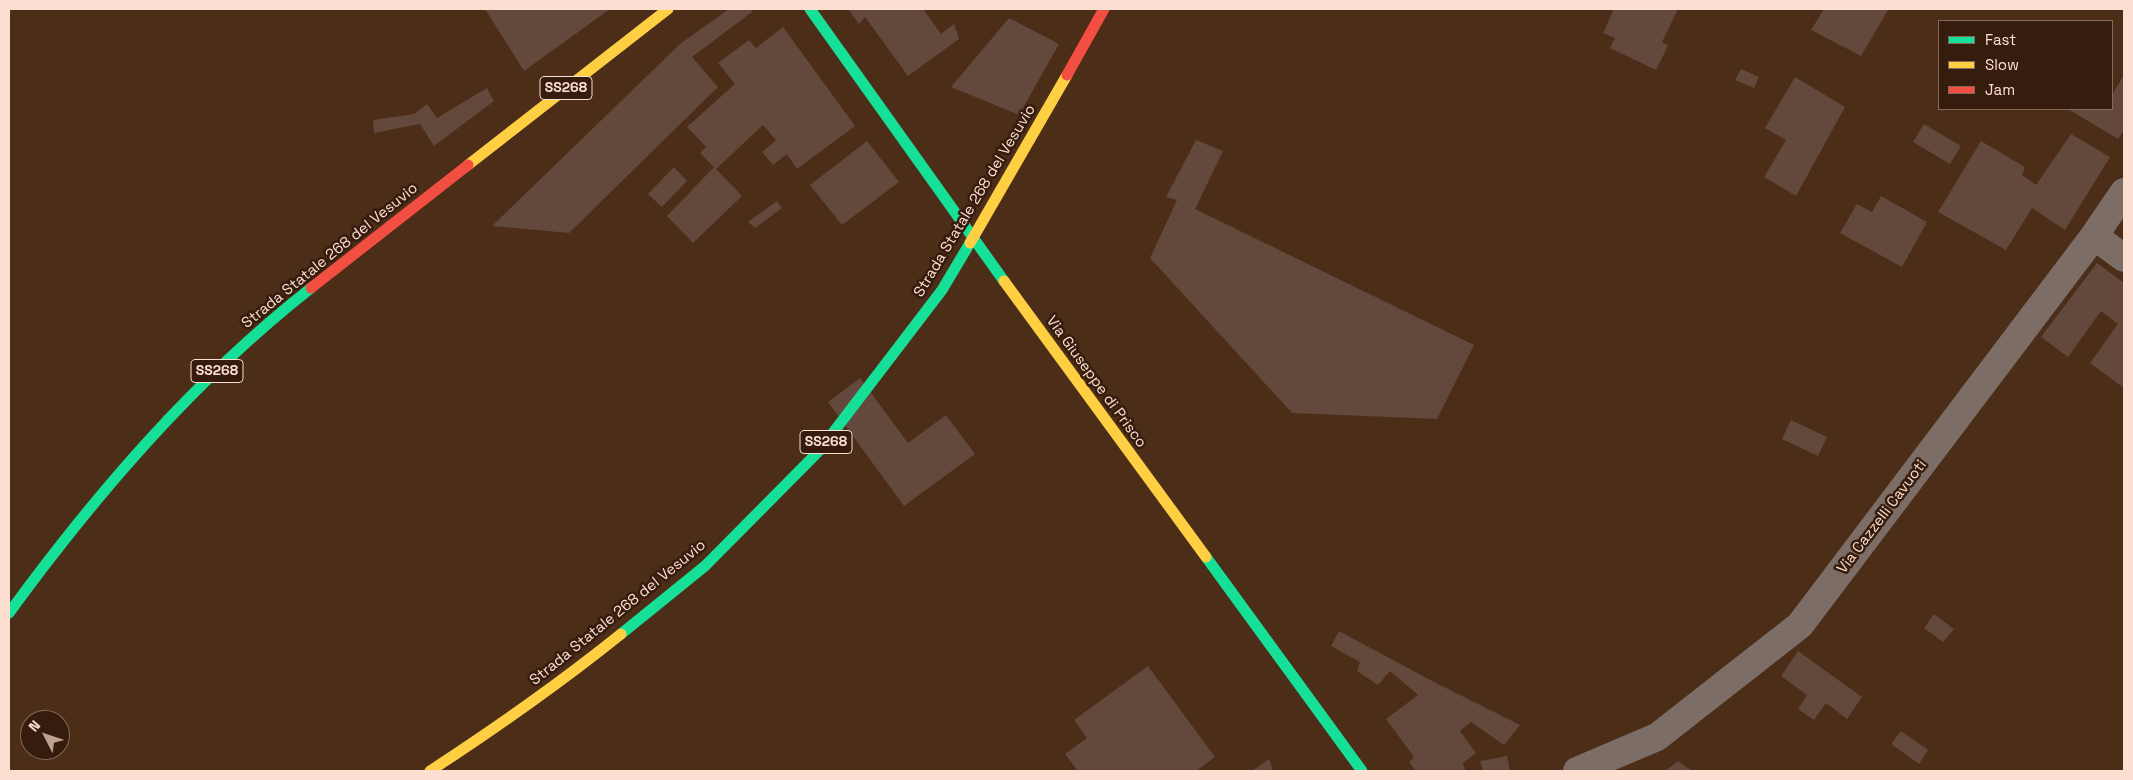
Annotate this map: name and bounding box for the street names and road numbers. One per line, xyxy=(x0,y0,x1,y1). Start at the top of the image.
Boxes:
road number: SS268 xyxy=(540,76,592,100)
street label: Strada Statale 268 del Vesuvio xyxy=(910,101,1040,301)
street label: Strada Statale 268 del Vesuvio xyxy=(238,179,422,333)
street label: Via Giuseppe di Prisco xyxy=(1042,313,1150,451)
road number: SS268 xyxy=(191,360,243,382)
road number: SS268 xyxy=(800,431,852,454)
street label: Via Cazzelli Cavuoti xyxy=(1833,457,1931,577)
street label: Strada Statale 268 del Vesuvio xyxy=(526,536,710,690)

